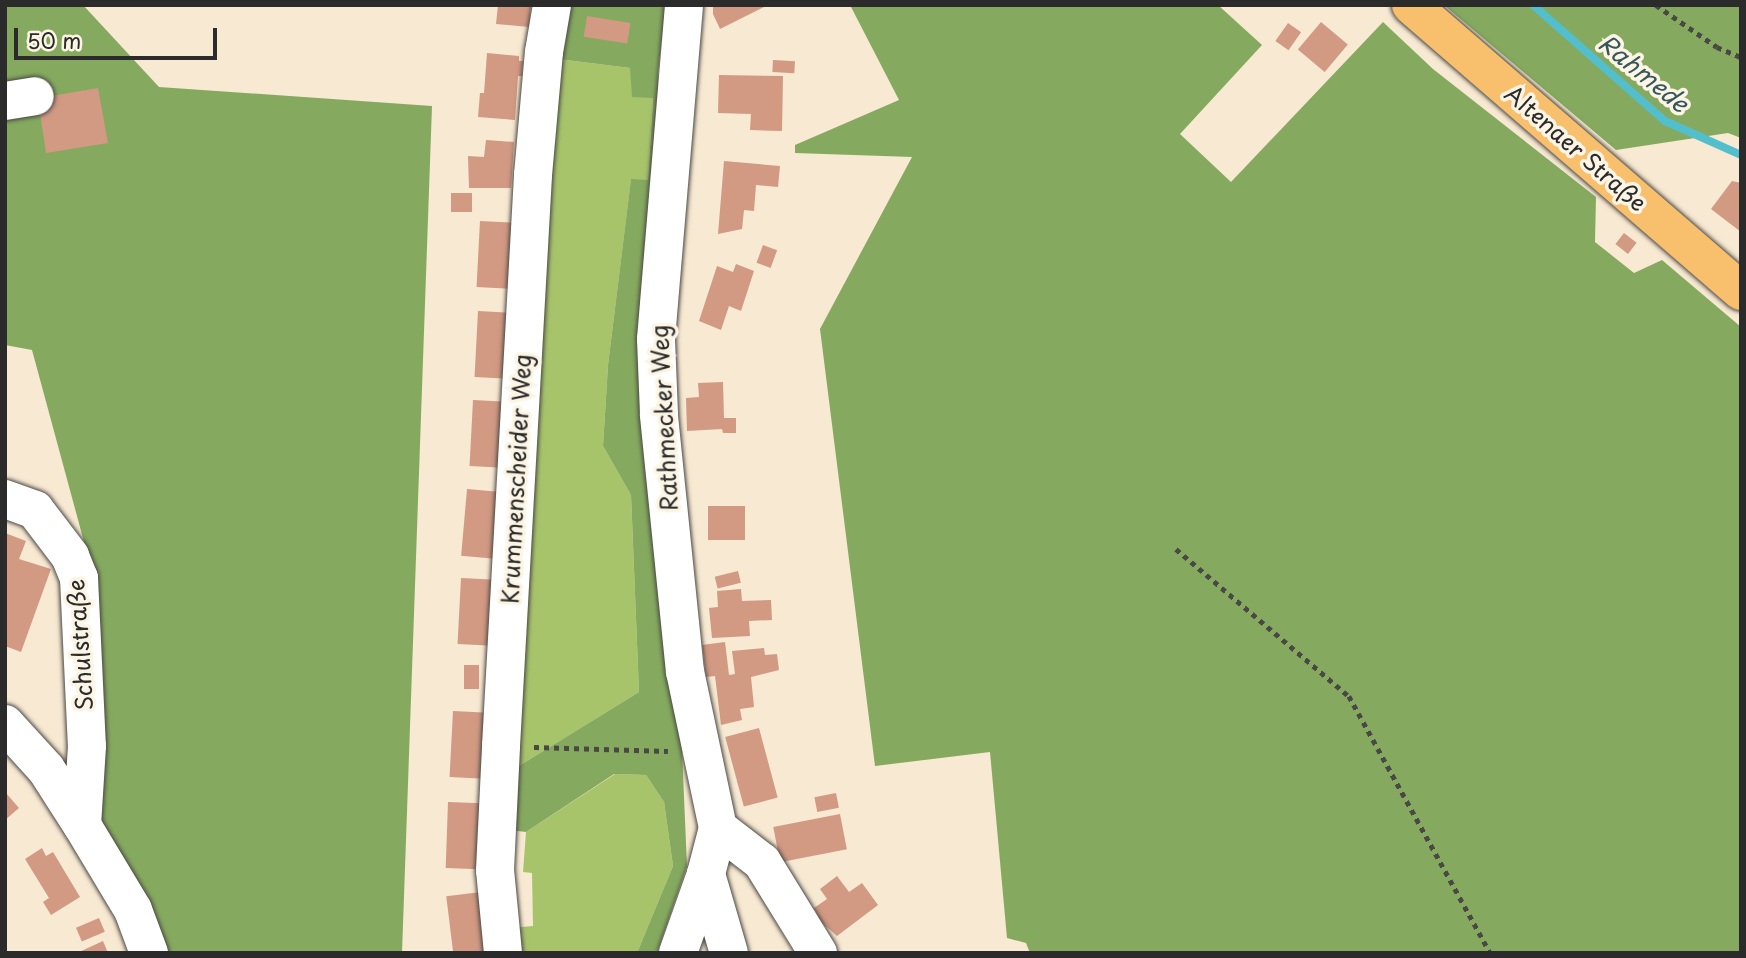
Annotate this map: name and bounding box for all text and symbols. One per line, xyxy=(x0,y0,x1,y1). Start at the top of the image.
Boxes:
scale bar xyxy=(18,14,220,58)
text: 50 m xyxy=(27,24,81,56)
water label: Rahmede xyxy=(1593,28,1695,118)
street label: Altenaer Straße xyxy=(1499,79,1653,217)
street label: Rathmecker Weg xyxy=(645,323,683,513)
street label: Krummenscheider Weg xyxy=(496,353,536,605)
street label: Schulstraße xyxy=(62,578,98,712)

